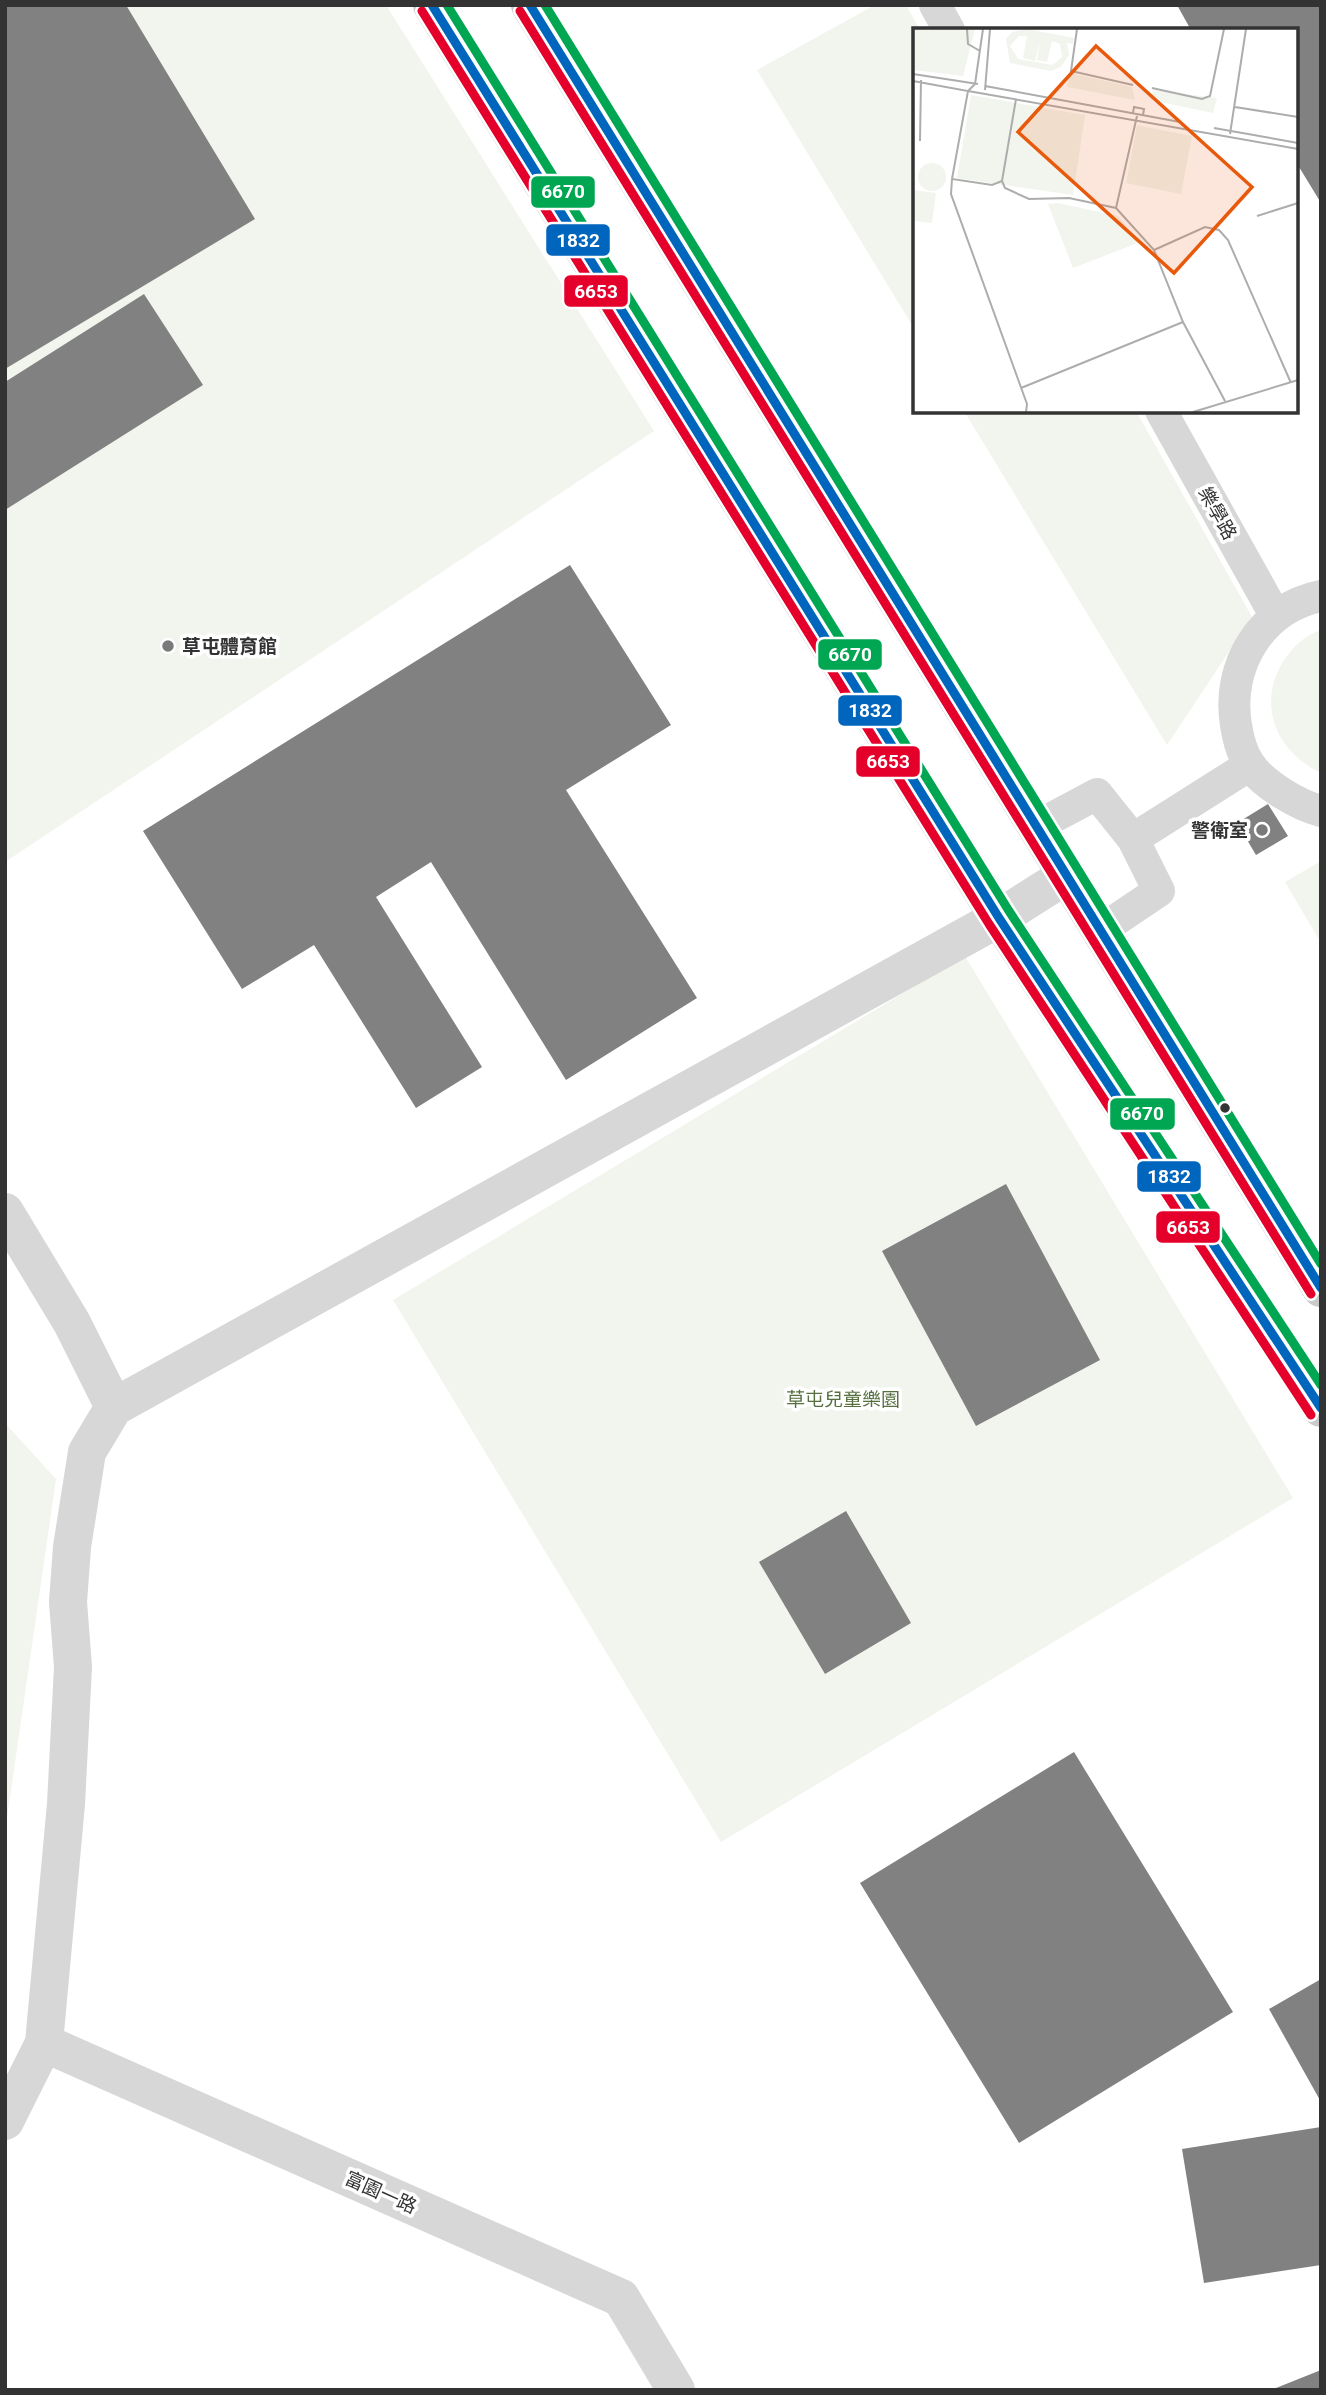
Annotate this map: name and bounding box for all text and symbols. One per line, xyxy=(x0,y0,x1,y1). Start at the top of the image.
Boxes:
inset map xyxy=(913,28,1298,413)
line badge: 6670 xyxy=(530,175,596,209)
text: 6670 xyxy=(541,180,585,203)
line badge: 1832 xyxy=(545,223,611,257)
text: 1832 xyxy=(556,229,600,252)
line badge: 6653 xyxy=(563,274,629,308)
text: 6653 xyxy=(574,280,618,303)
street label: 樂學路 xyxy=(1194,483,1241,544)
place label: 草屯體育館 xyxy=(182,635,277,658)
marker: 草屯體育館 xyxy=(160,638,176,654)
line badge: 6670 xyxy=(817,638,883,671)
text: 6670 xyxy=(828,643,872,666)
line badge: 1832 xyxy=(837,694,903,727)
text: 1832 xyxy=(848,699,892,722)
line badge: 6653 xyxy=(855,745,921,778)
text: 6653 xyxy=(866,750,910,773)
place label: 警衛室 xyxy=(1191,819,1248,842)
marker: 警衛室 xyxy=(1254,822,1270,838)
line badge: 6670 xyxy=(1109,1097,1176,1131)
unlabelled marker xyxy=(1218,1101,1232,1115)
text: 6670 xyxy=(1120,1102,1164,1125)
line badge: 1832 xyxy=(1136,1160,1202,1193)
text: 1832 xyxy=(1147,1165,1191,1188)
line badge: 6653 xyxy=(1155,1210,1221,1244)
text: 6653 xyxy=(1166,1216,1210,1239)
park label: 草屯兒童樂園 xyxy=(786,1388,900,1411)
street label: 富園一路 xyxy=(341,2166,420,2218)

